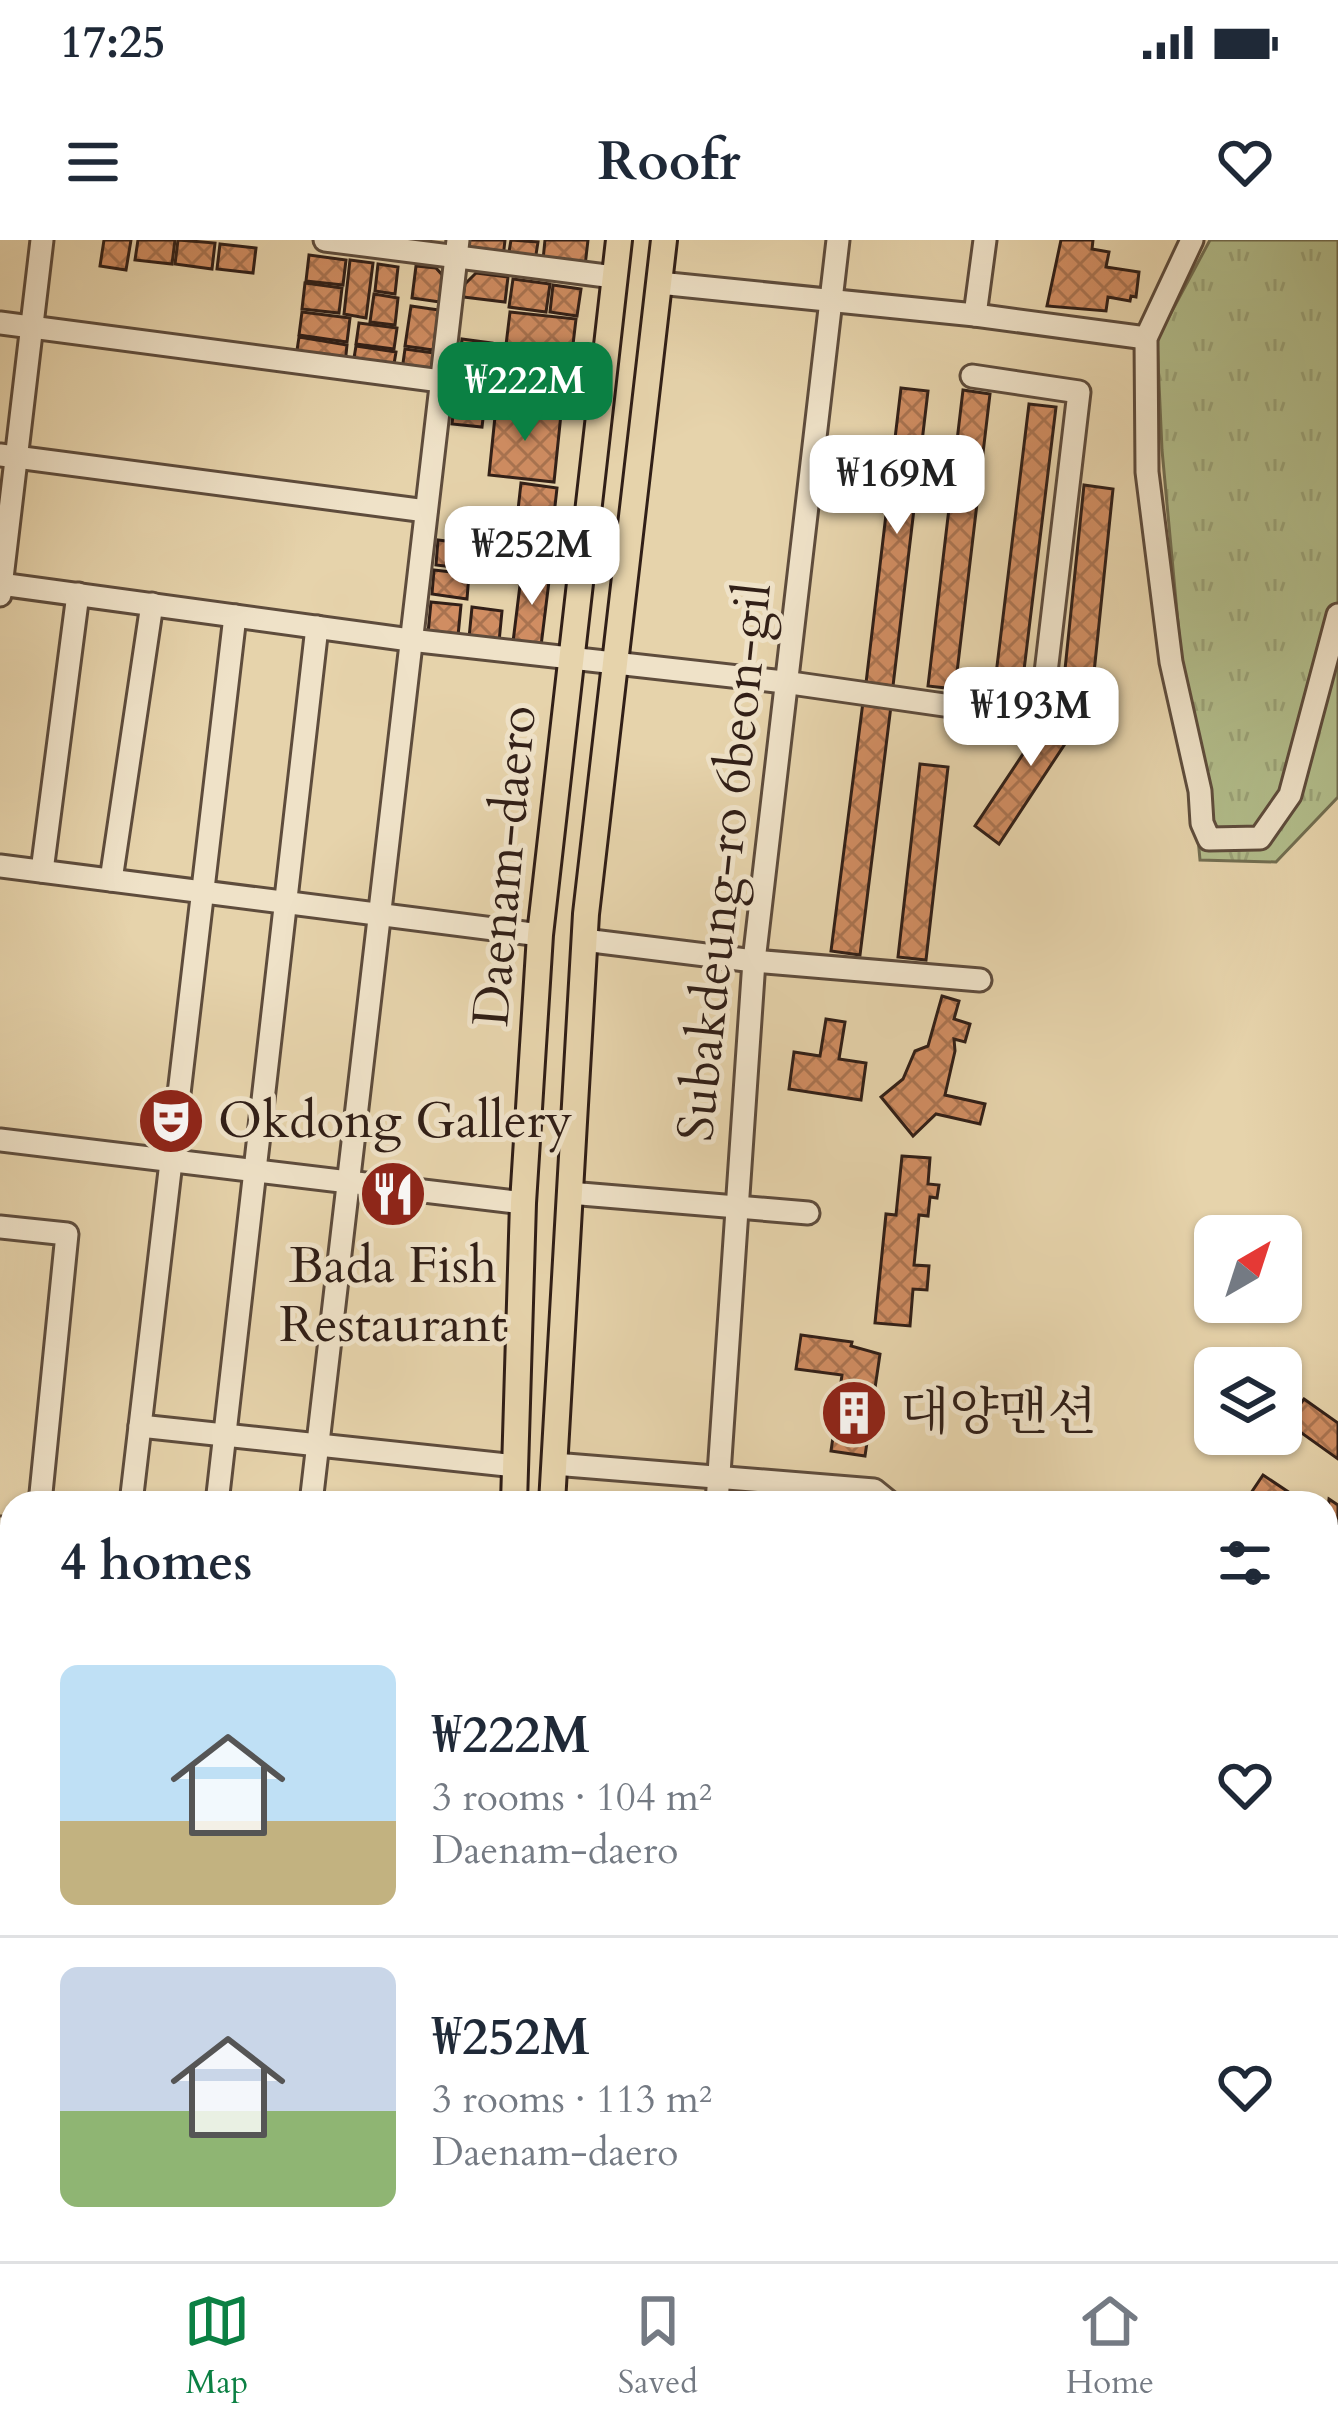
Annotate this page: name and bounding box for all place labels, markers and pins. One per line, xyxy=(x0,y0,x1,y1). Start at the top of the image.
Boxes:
pin: ₩222M xyxy=(441,342,609,444)
pin: ₩169M xyxy=(813,435,981,537)
pin: ₩252M xyxy=(448,506,616,608)
pin: ₩193M xyxy=(947,667,1115,769)
theatre icon: Okdong Gallery xyxy=(136,1086,206,1156)
place label: Okdong Gallery xyxy=(218,1086,572,1156)
restaurant icon: Bada Fish Restaurant xyxy=(358,1159,428,1229)
place label: Bada Fish Restaurant xyxy=(279,1231,507,1360)
building icon: 대양맨션 xyxy=(819,1378,889,1448)
place label: 대양맨션 xyxy=(900,1378,1097,1448)

